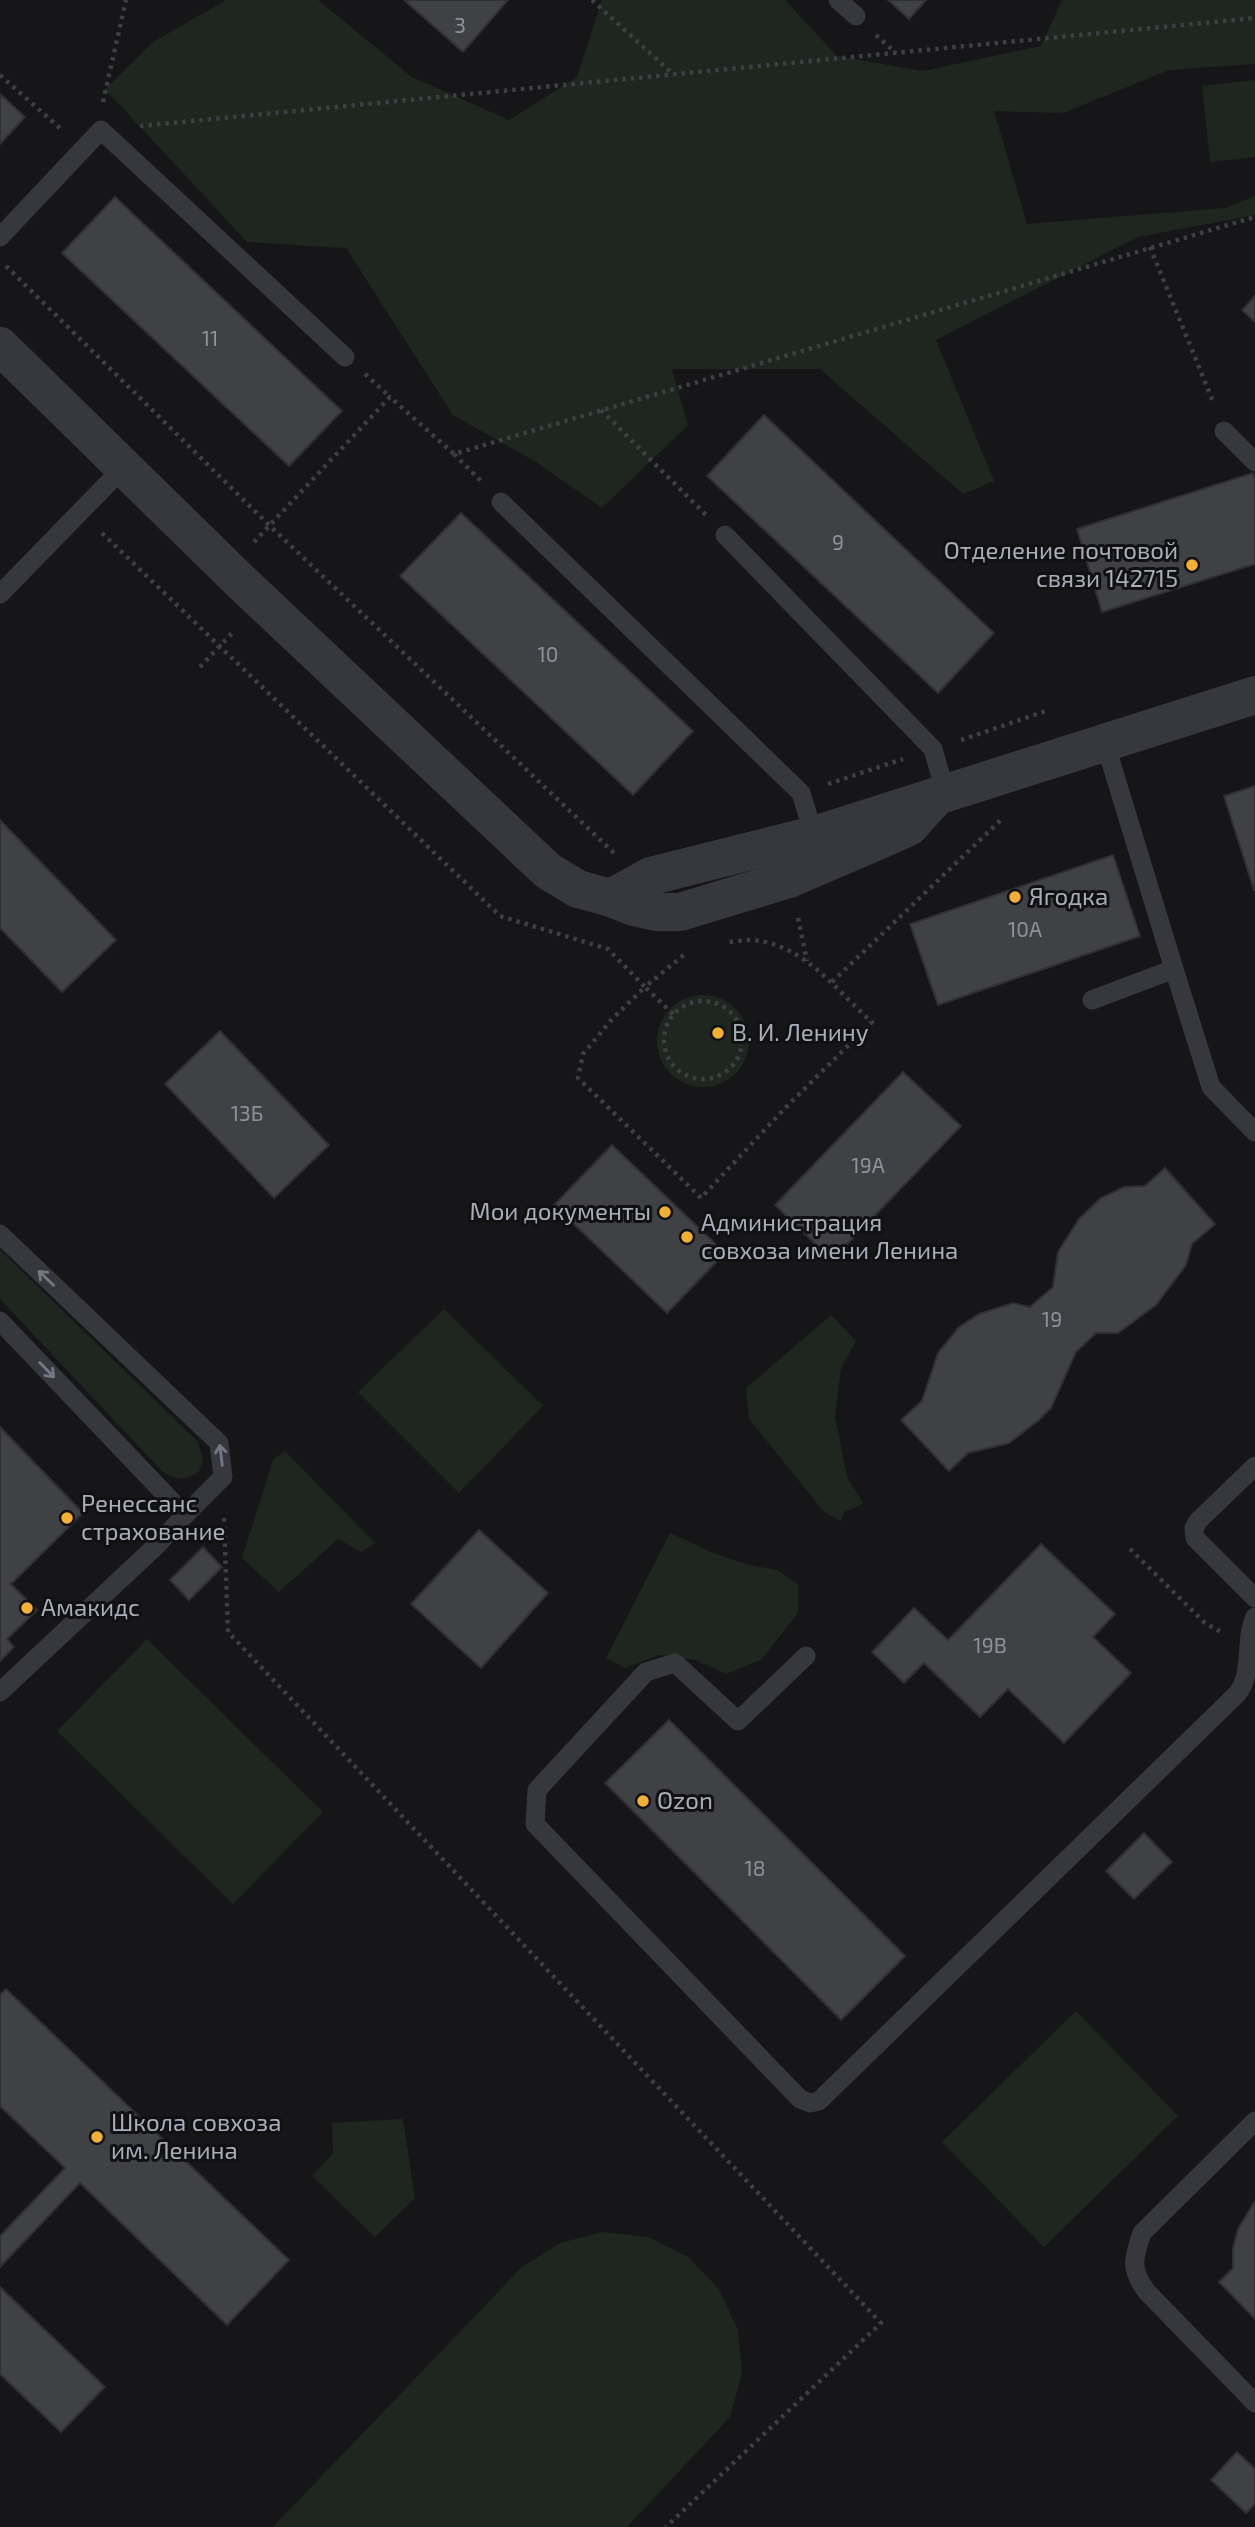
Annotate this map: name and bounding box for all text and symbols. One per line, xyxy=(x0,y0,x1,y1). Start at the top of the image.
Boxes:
house number: 3 xyxy=(454,12,466,37)
house number: 11 xyxy=(202,325,218,350)
house number: 9 xyxy=(832,529,844,554)
place label: Отделение почтовой связи 142715 xyxy=(944,535,1178,592)
marker: Отделение почтовой связи 142715 xyxy=(1184,557,1200,573)
house number: 10 xyxy=(537,641,559,666)
place label: Ягодка xyxy=(1029,881,1108,910)
marker: Ягодка xyxy=(1007,889,1023,905)
house number: 10А xyxy=(1008,916,1042,941)
place label: В. И. Ленину xyxy=(732,1017,869,1047)
marker: В. И. Ленину xyxy=(710,1025,726,1041)
house number: 13Б xyxy=(231,1100,263,1125)
house number: 19А xyxy=(851,1152,885,1177)
place label: Мои документы xyxy=(470,1196,651,1226)
marker: Мои документы xyxy=(657,1204,673,1220)
place label: Администрация совхоза имени Ленина xyxy=(701,1207,958,1264)
marker: Администрация совхоза имени Ленина xyxy=(679,1229,695,1245)
one-way arrow xyxy=(37,1269,54,1286)
house number: 19 xyxy=(1042,1306,1062,1331)
one-way arrow xyxy=(38,1361,55,1379)
one-way arrow xyxy=(214,1444,227,1467)
place label: Ренессанс страхование xyxy=(81,1488,226,1545)
marker: Ренессанс страхование xyxy=(59,1510,75,1526)
place label: Амакидс xyxy=(41,1592,140,1621)
marker: Амакидс xyxy=(19,1600,35,1616)
house number: 19В xyxy=(973,1632,1007,1657)
place label: Ozon xyxy=(657,1785,713,1814)
marker: Ozon xyxy=(635,1793,651,1809)
house number: 18 xyxy=(744,1855,766,1880)
place label: Школа совхоза им. Ленина xyxy=(111,2107,281,2164)
marker: Школа совхоза им. Ленина xyxy=(89,2129,105,2145)

